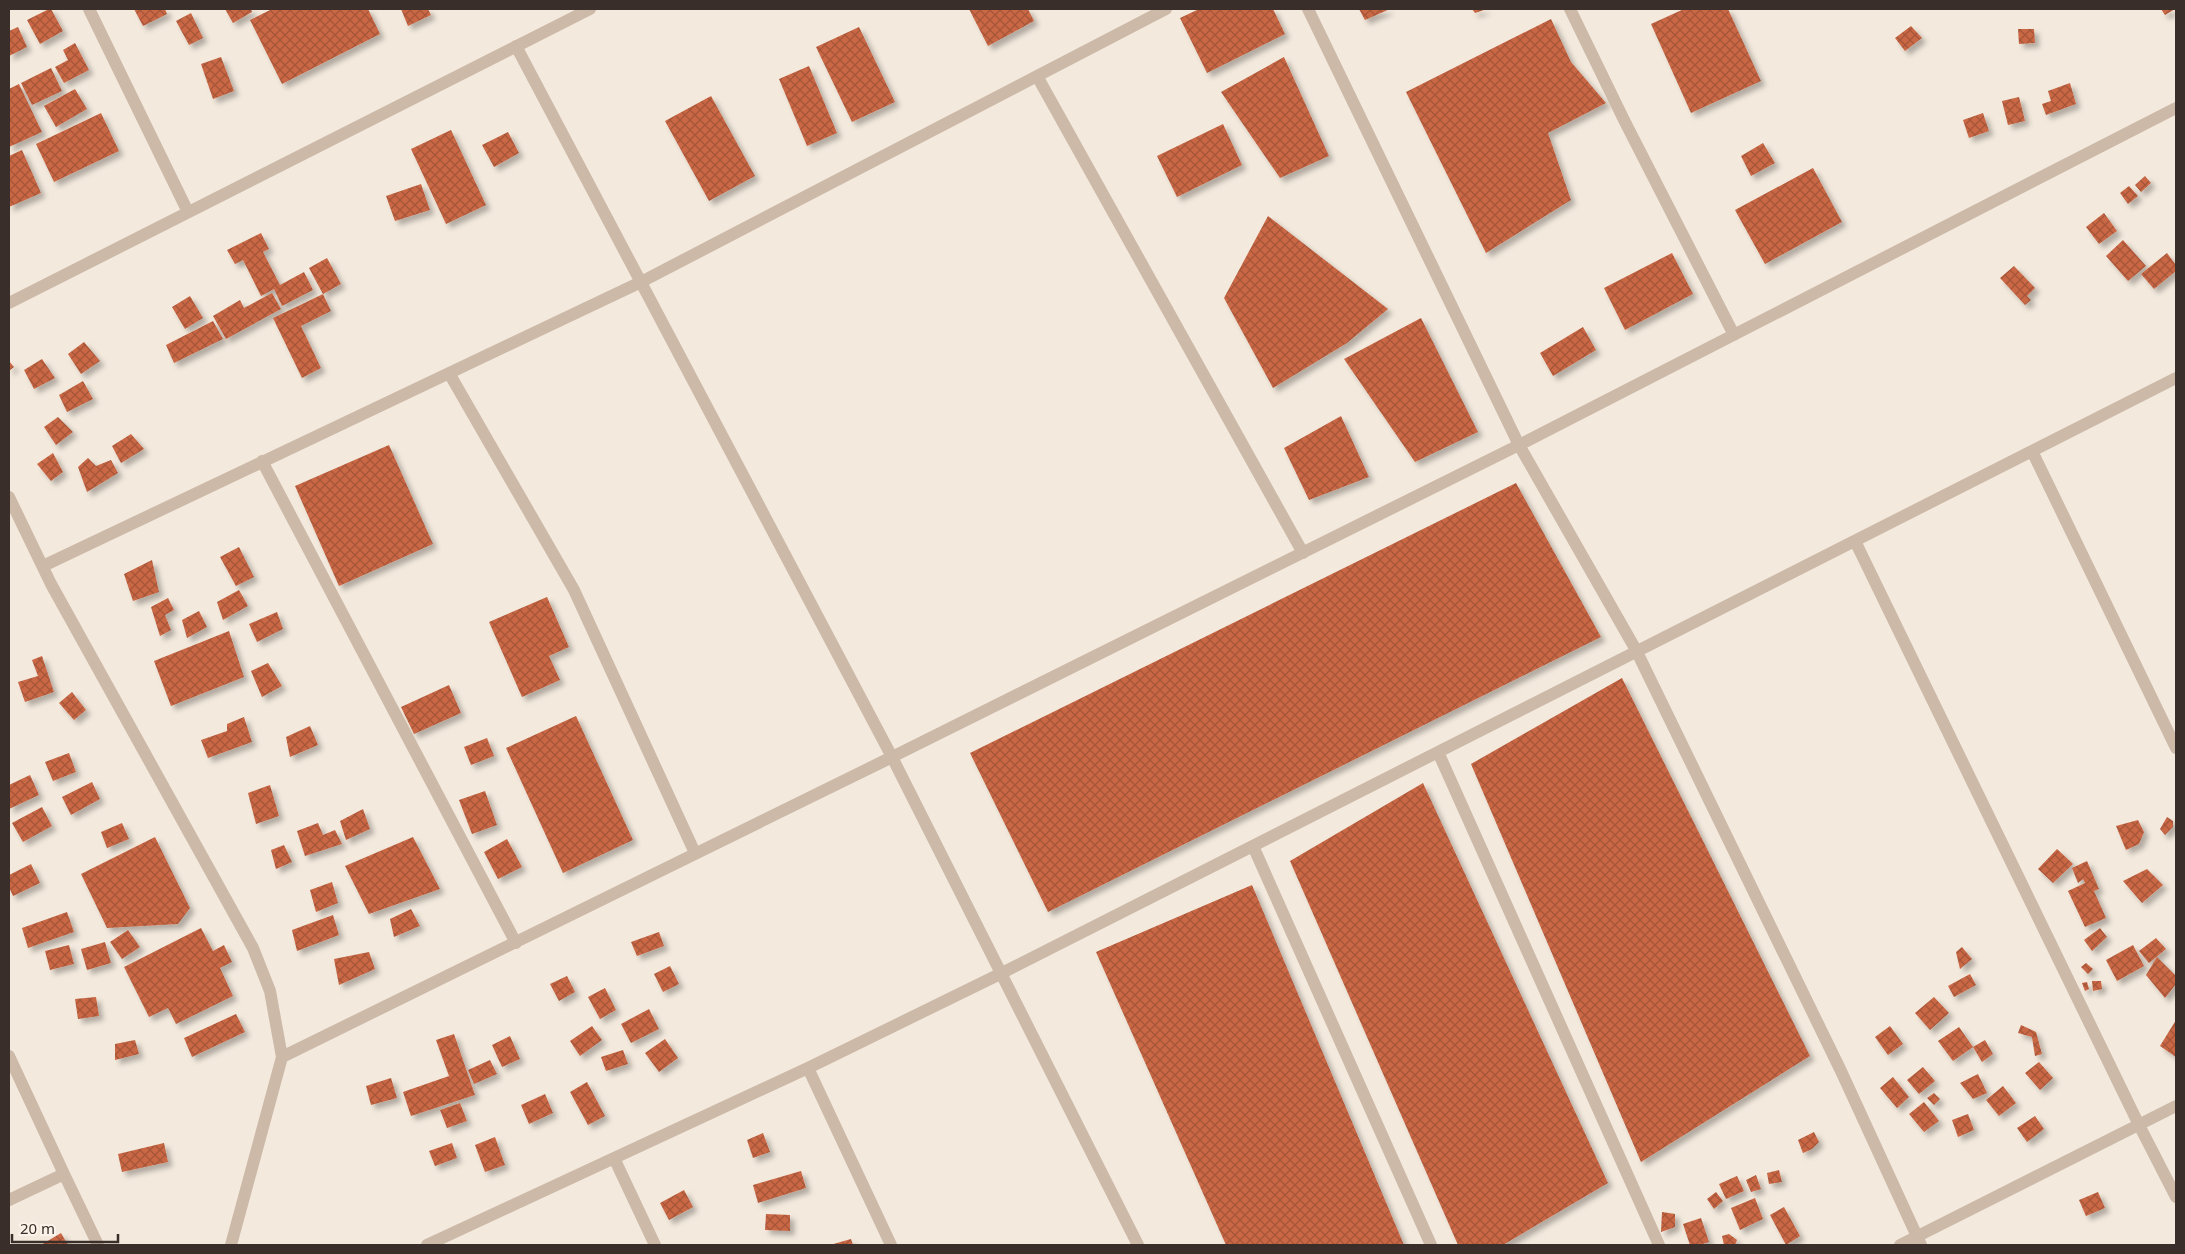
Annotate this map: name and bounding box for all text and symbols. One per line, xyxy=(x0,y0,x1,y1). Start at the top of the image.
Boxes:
scale bar xyxy=(12,1212,119,1244)
text: 20 m xyxy=(20,1218,55,1238)

